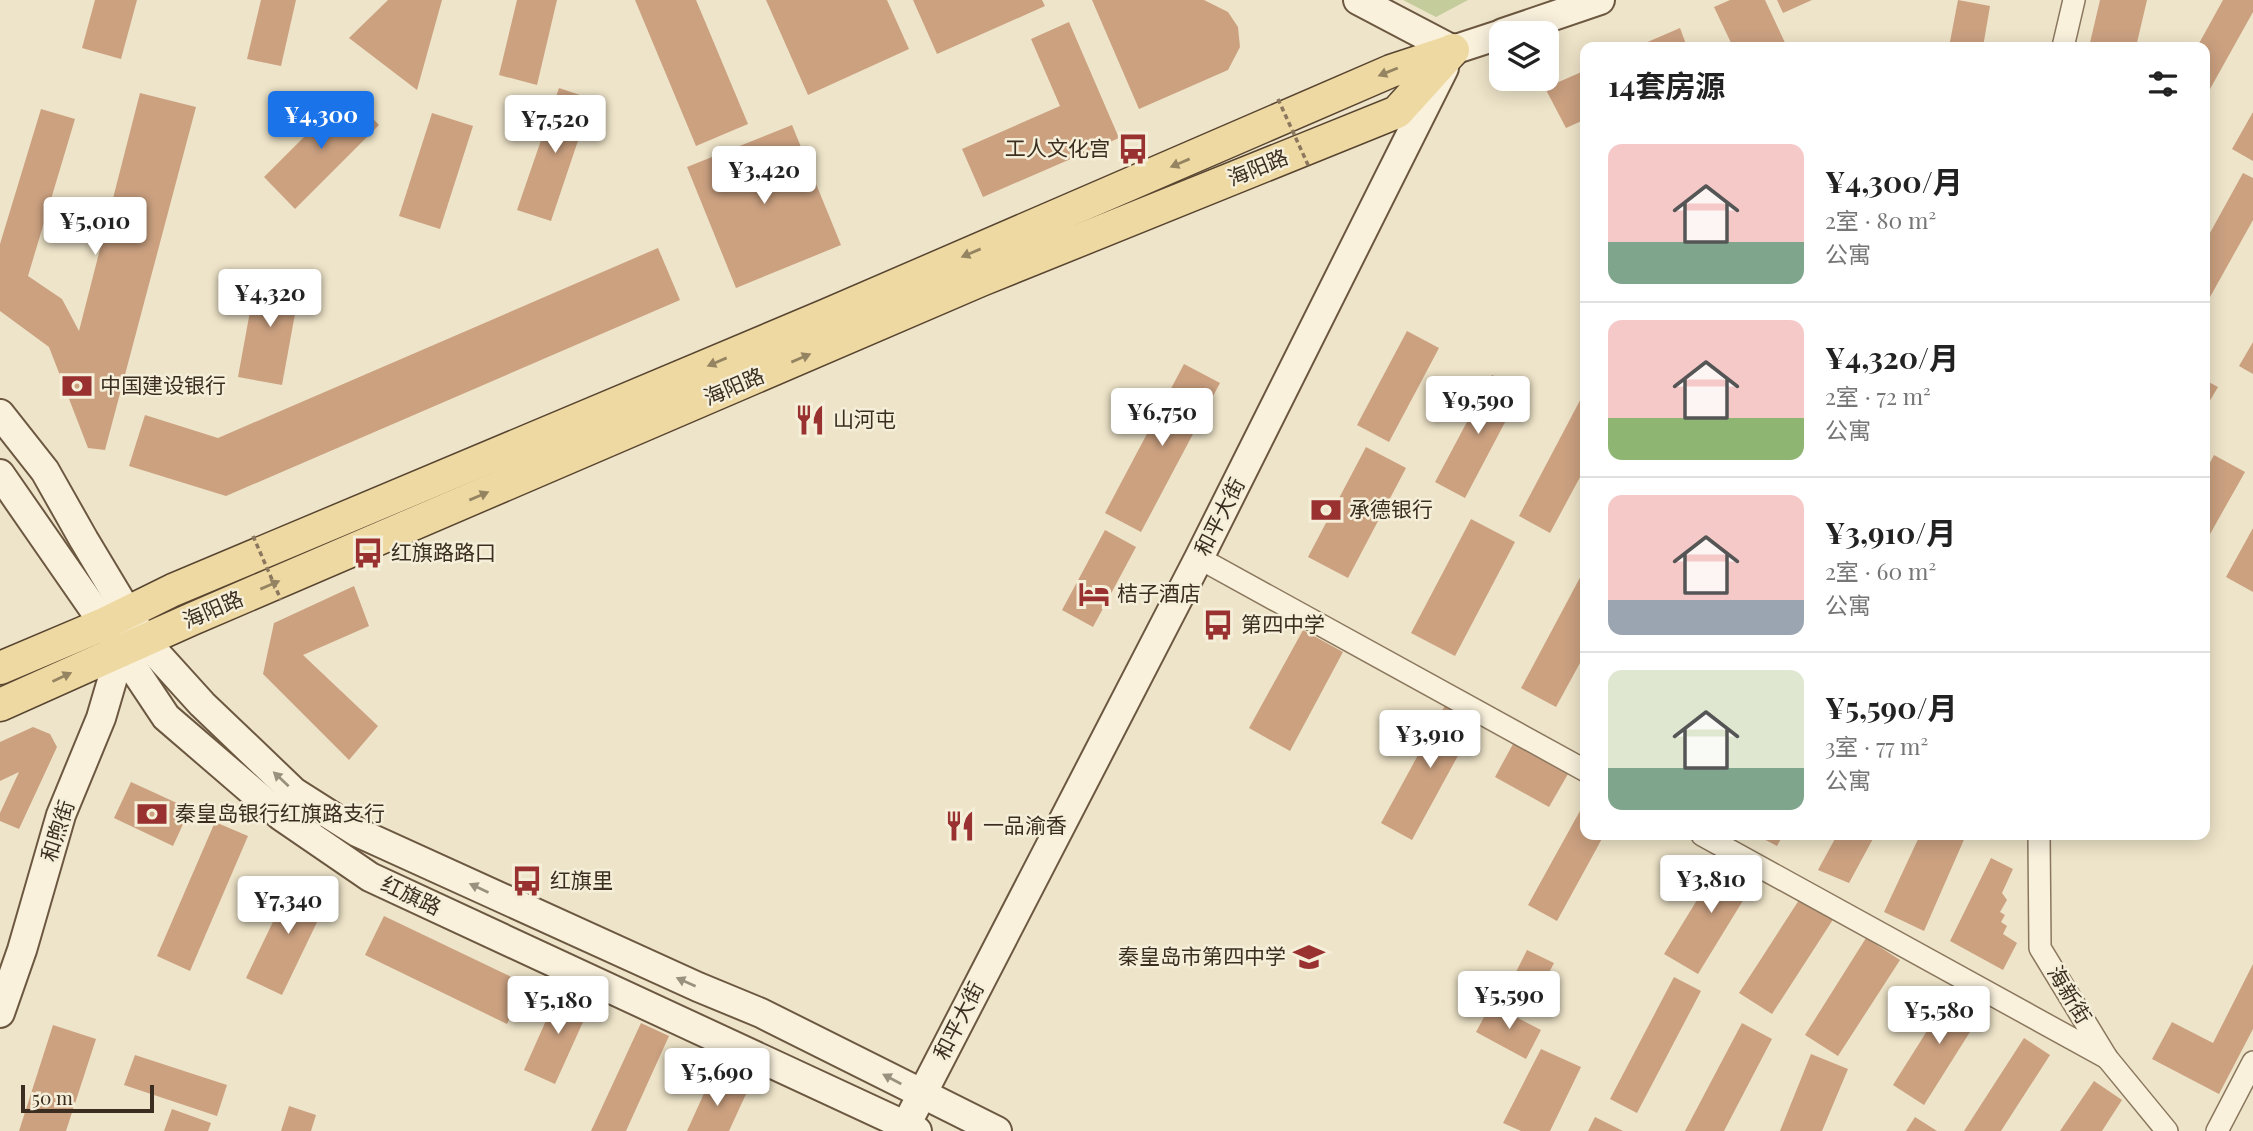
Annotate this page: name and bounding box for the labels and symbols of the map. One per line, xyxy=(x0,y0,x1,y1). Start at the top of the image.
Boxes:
one-way arrow xyxy=(1378,67,1399,78)
pin: ¥4,300 xyxy=(264,92,378,151)
pin: ¥7,520 xyxy=(498,96,612,155)
bus stop icon: 工人文化宫 xyxy=(1116,132,1150,166)
place label: 工人文化宫 xyxy=(1005,133,1110,161)
street label: 海阳路 xyxy=(1223,141,1292,191)
pin: ¥3,420 xyxy=(707,146,821,206)
one-way arrow xyxy=(1169,157,1190,168)
pin: ¥5,010 xyxy=(38,198,152,257)
one-way arrow xyxy=(961,247,981,259)
pin: ¥4,320 xyxy=(213,270,327,329)
one-way arrow xyxy=(791,352,812,363)
one-way arrow xyxy=(706,357,727,368)
street label: 海阳路 xyxy=(699,360,768,410)
bank icon: 中国建设银行 xyxy=(60,369,94,403)
place label: 中国建设银行 xyxy=(100,370,226,398)
pin: ¥9,590 xyxy=(1421,376,1535,436)
pin: ¥6,750 xyxy=(1105,388,1219,448)
restaurant icon: 山河屯 xyxy=(793,403,827,437)
place label: 山河屯 xyxy=(833,404,896,432)
street label: 和平大街 xyxy=(1187,472,1250,560)
one-way arrow xyxy=(469,490,490,501)
bank icon: 承德银行 xyxy=(1309,493,1343,527)
place label: 承德银行 xyxy=(1349,494,1433,522)
bus stop icon: 红旗路路口 xyxy=(351,536,385,570)
place label: 红旗路路口 xyxy=(391,537,496,565)
hotel icon: 桔子酒店 xyxy=(1077,577,1111,611)
place label: 桔子酒店 xyxy=(1117,578,1201,606)
one-way arrow xyxy=(260,579,281,590)
street label: 海阳路 xyxy=(178,583,247,633)
bus stop icon: 第四中学 xyxy=(1201,608,1235,642)
place label: 第四中学 xyxy=(1241,609,1325,637)
one-way arrow xyxy=(52,671,72,683)
pin: ¥3,910 xyxy=(1373,710,1487,770)
one-way arrow xyxy=(273,771,290,787)
street label: 和煦街 xyxy=(33,796,79,865)
bank icon: 秦皇岛银行红旗路支行 xyxy=(135,797,169,831)
place label: 秦皇岛银行红旗路支行 xyxy=(175,798,385,826)
restaurant icon: 一品渝香 xyxy=(943,809,977,843)
place label: 一品渝香 xyxy=(983,810,1067,838)
pin: ¥3,810 xyxy=(1654,856,1768,915)
bus stop icon: 红旗里 xyxy=(510,864,544,898)
place label: 红旗里 xyxy=(550,865,613,893)
street label: 红旗路 xyxy=(377,868,446,920)
pin: ¥7,340 xyxy=(231,876,345,936)
one-way arrow xyxy=(469,882,489,894)
school or university icon: 秦皇岛市第四中学 xyxy=(1292,940,1326,974)
place label: 秦皇岛市第四中学 xyxy=(1118,941,1286,969)
street label: 海新街 xyxy=(2042,960,2099,1028)
pin: ¥5,590 xyxy=(1452,972,1566,1031)
pin: ¥5,180 xyxy=(501,976,615,1036)
one-way arrow xyxy=(676,976,696,988)
street label: 和平大街 xyxy=(926,976,989,1064)
pin: ¥5,580 xyxy=(1882,986,1996,1046)
pin: ¥5,690 xyxy=(660,1048,774,1108)
one-way arrow xyxy=(882,1073,902,1084)
scale bar xyxy=(21,1082,154,1114)

